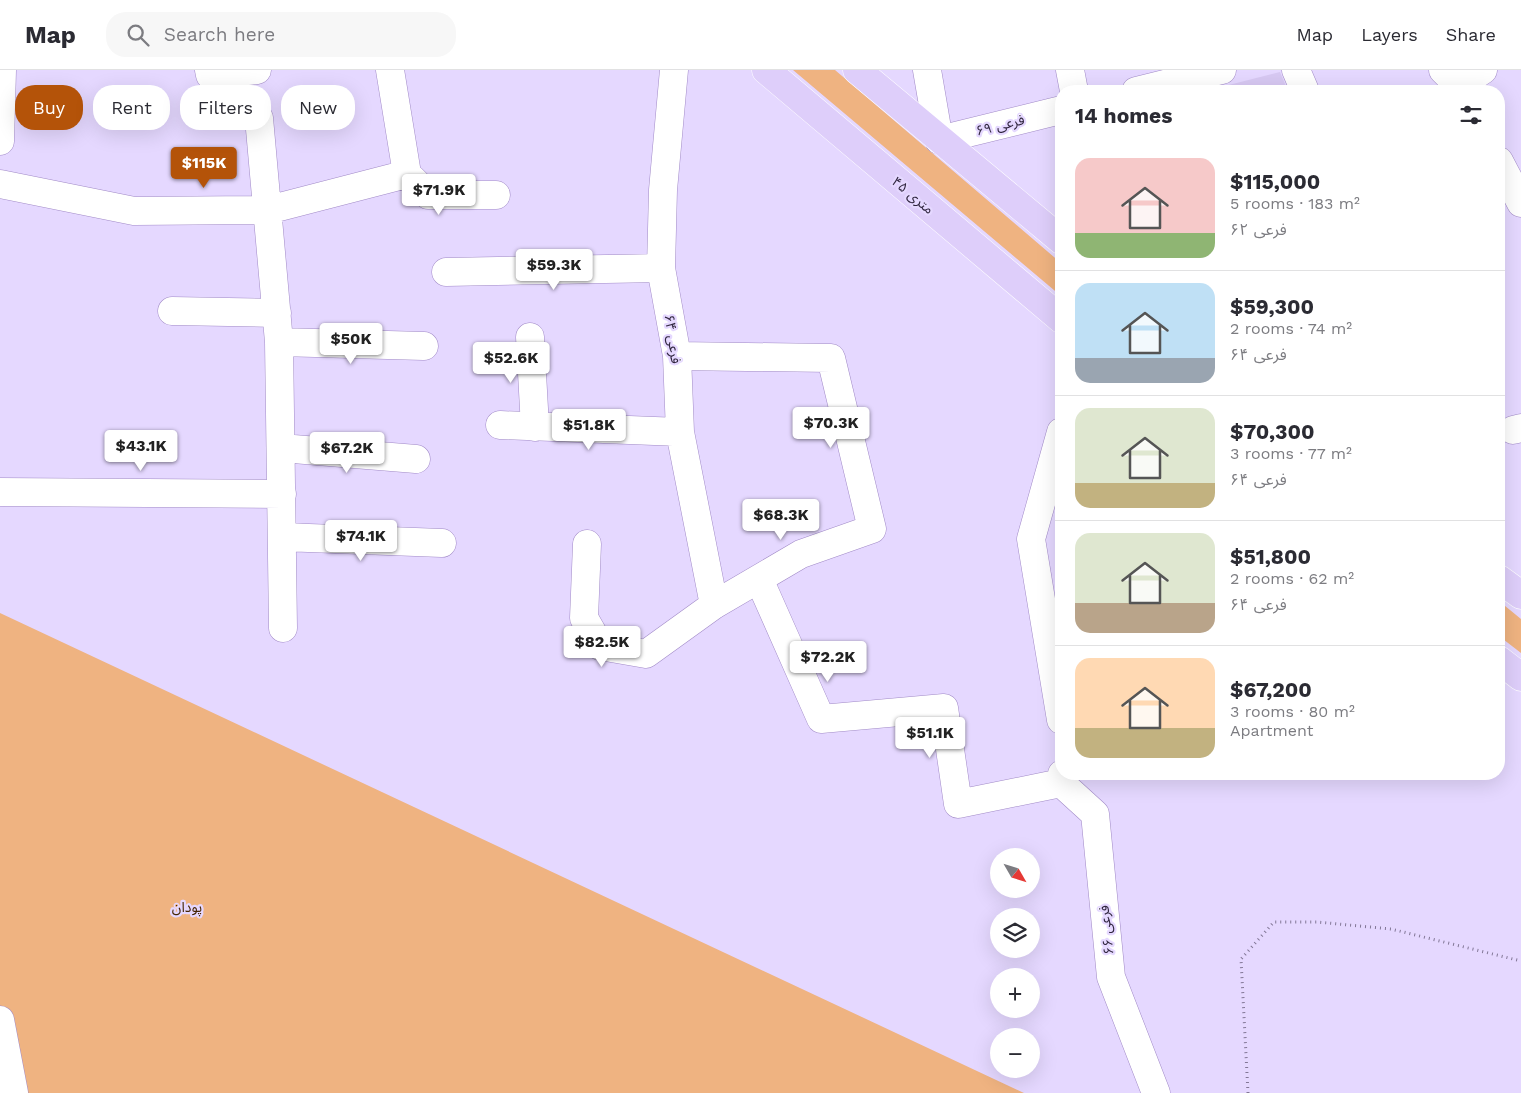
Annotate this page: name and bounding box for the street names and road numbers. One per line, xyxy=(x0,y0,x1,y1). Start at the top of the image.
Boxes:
street label: فرعی ۶۹ xyxy=(974,111,1026,140)
street label: ۴۵ متری xyxy=(888,173,937,218)
street label: فرعی ۶۴ xyxy=(661,313,684,365)
street label: فرعی ۶۶ xyxy=(1095,904,1118,956)

